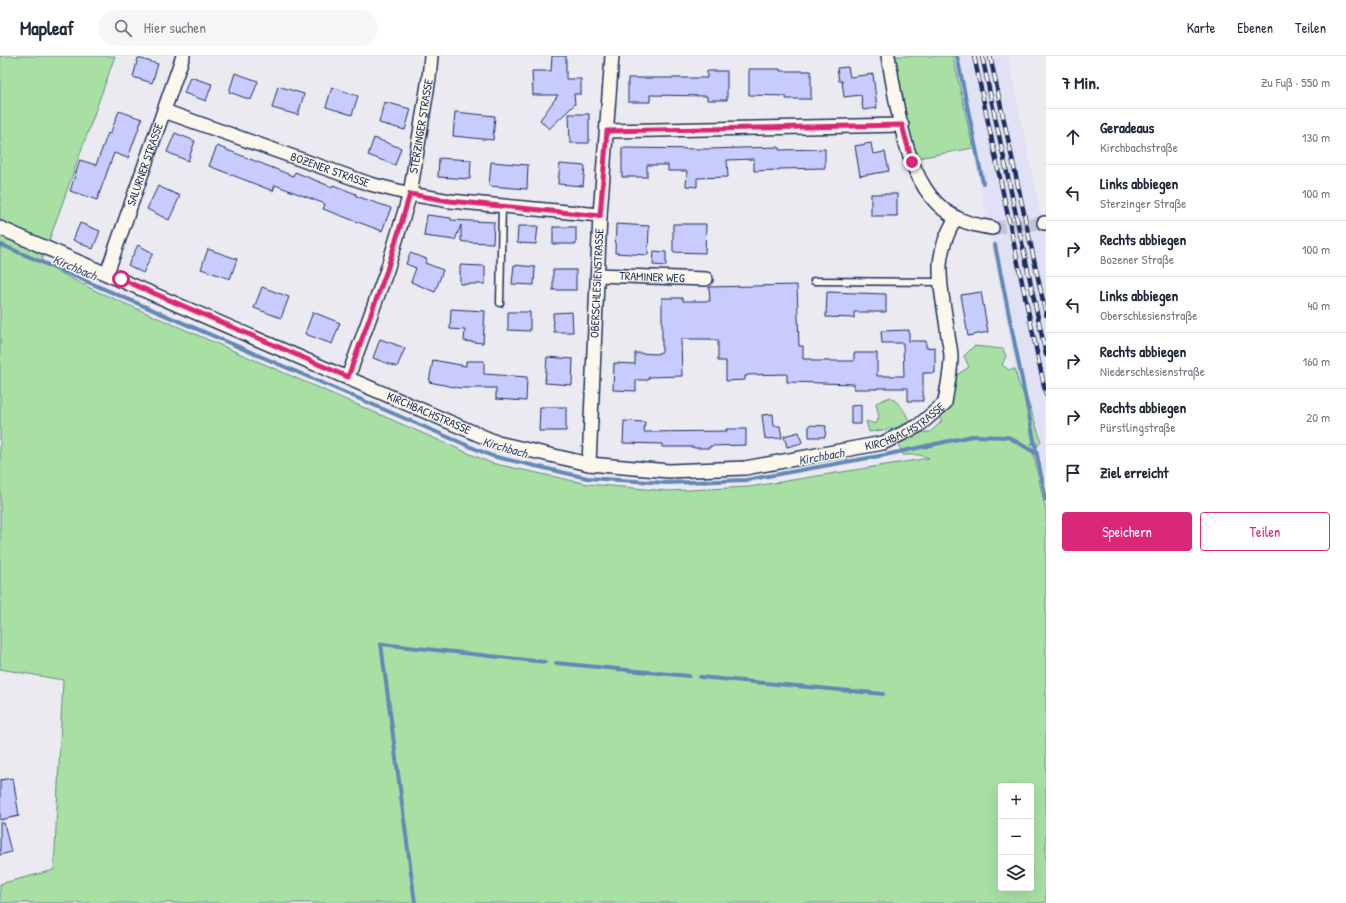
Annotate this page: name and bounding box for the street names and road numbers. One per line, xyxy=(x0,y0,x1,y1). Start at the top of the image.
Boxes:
street label: STERZINGER STRASSE xyxy=(405,77,437,175)
street label: SALURNER STRASSE xyxy=(122,120,167,208)
street label: BOZENER STRASSE xyxy=(288,147,373,191)
street label: OBERSCHLESIENSTRASSE xyxy=(586,227,607,338)
street label: TRAMINER WEG xyxy=(619,267,685,286)
street label: KIRCHBACHSTRASSE xyxy=(384,387,474,439)
street label: KIRCHBACHSTRASSE xyxy=(863,398,948,454)

